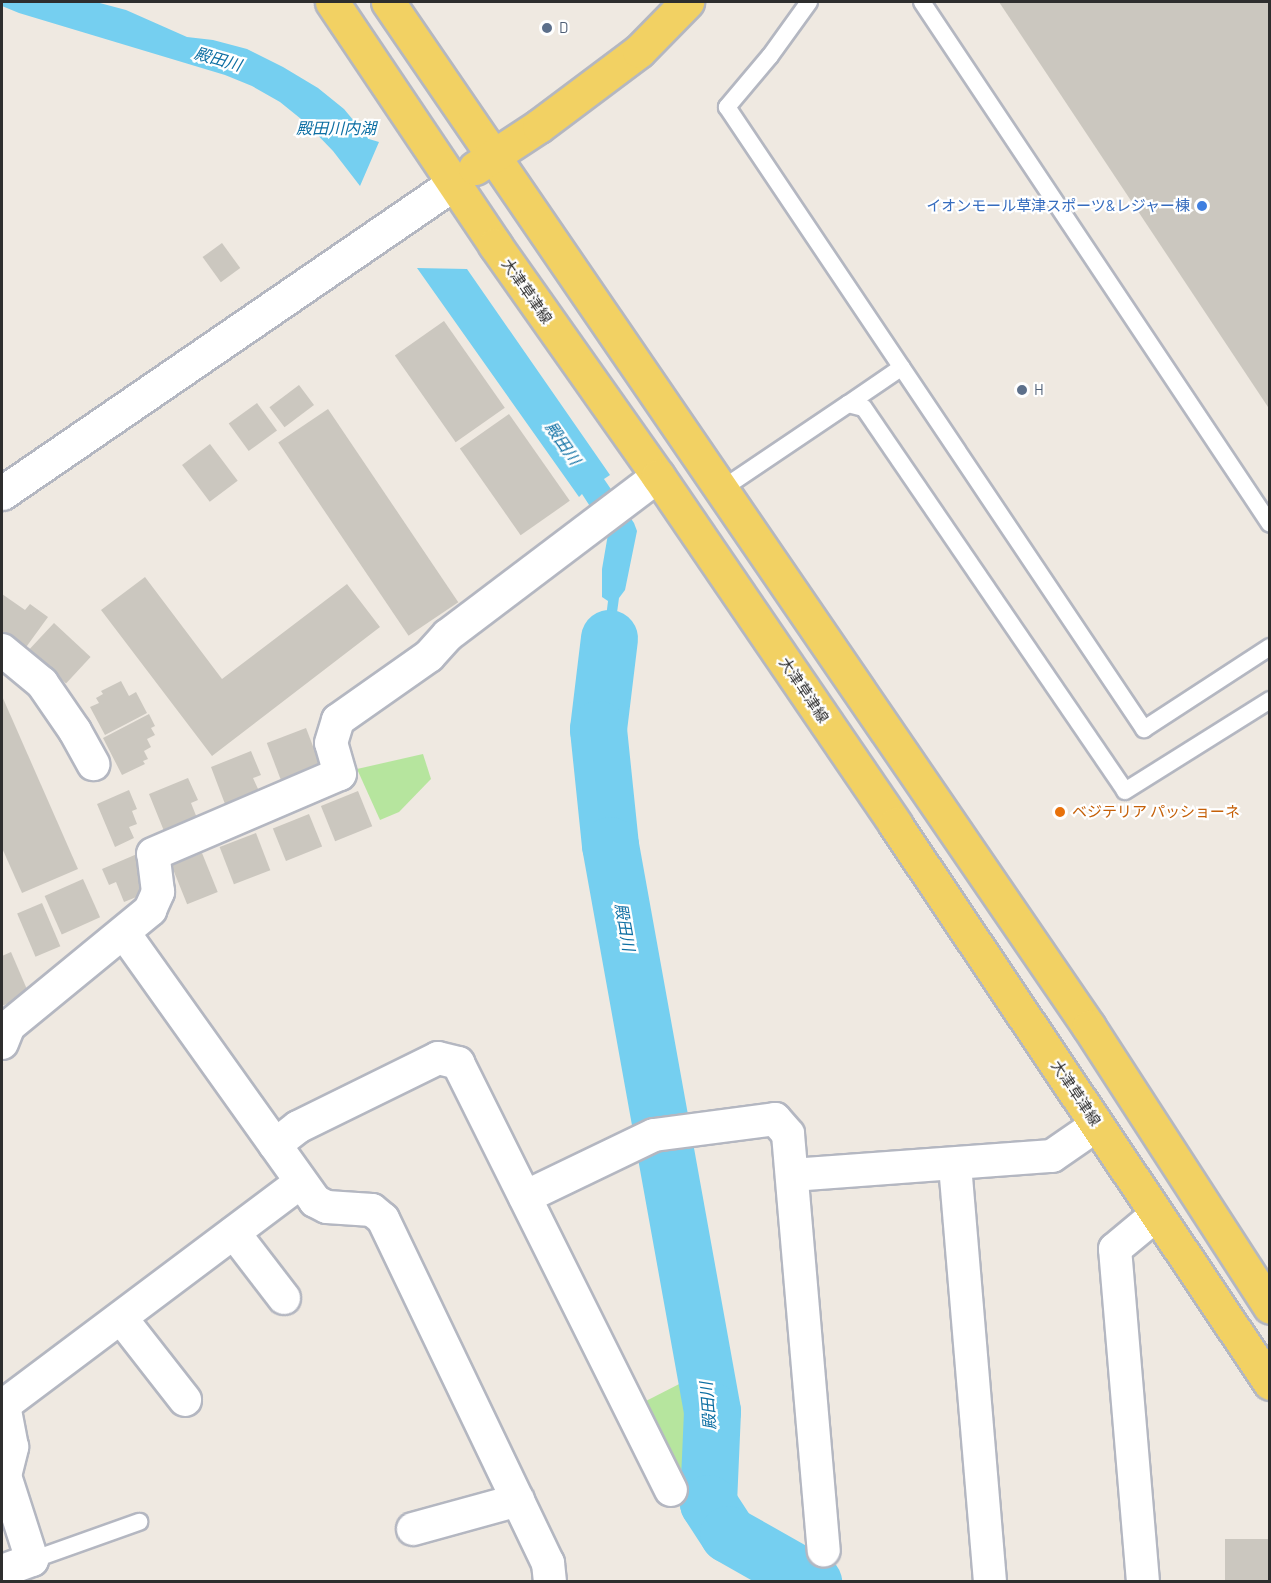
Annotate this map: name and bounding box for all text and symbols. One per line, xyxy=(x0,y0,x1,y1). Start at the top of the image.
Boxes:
place label: D xyxy=(559,19,568,37)
marker: D xyxy=(540,21,554,35)
water label: 殿田川 xyxy=(192,43,244,75)
water label: 殿田川内湖 xyxy=(296,118,376,138)
place label: イオンモール草津スポーツ&レジャー棟 xyxy=(925,197,1190,215)
marker: イオンモール草津スポーツ&レジャー棟 xyxy=(1195,199,1209,213)
street label: 大津草津線 xyxy=(498,255,556,327)
place label: H xyxy=(1034,381,1044,399)
marker: H xyxy=(1015,383,1029,397)
water label: 殿田川 xyxy=(541,418,585,468)
street label: 大津草津線 xyxy=(776,654,832,726)
place label: ベジテリア パッショーネ xyxy=(1072,803,1240,821)
marker: ベジテリア パッショーネ xyxy=(1053,805,1067,819)
water label: 殿田川 xyxy=(611,902,639,952)
street label: 大津草津線 xyxy=(1048,1057,1104,1129)
water label: 殿田川 xyxy=(696,1381,720,1431)

